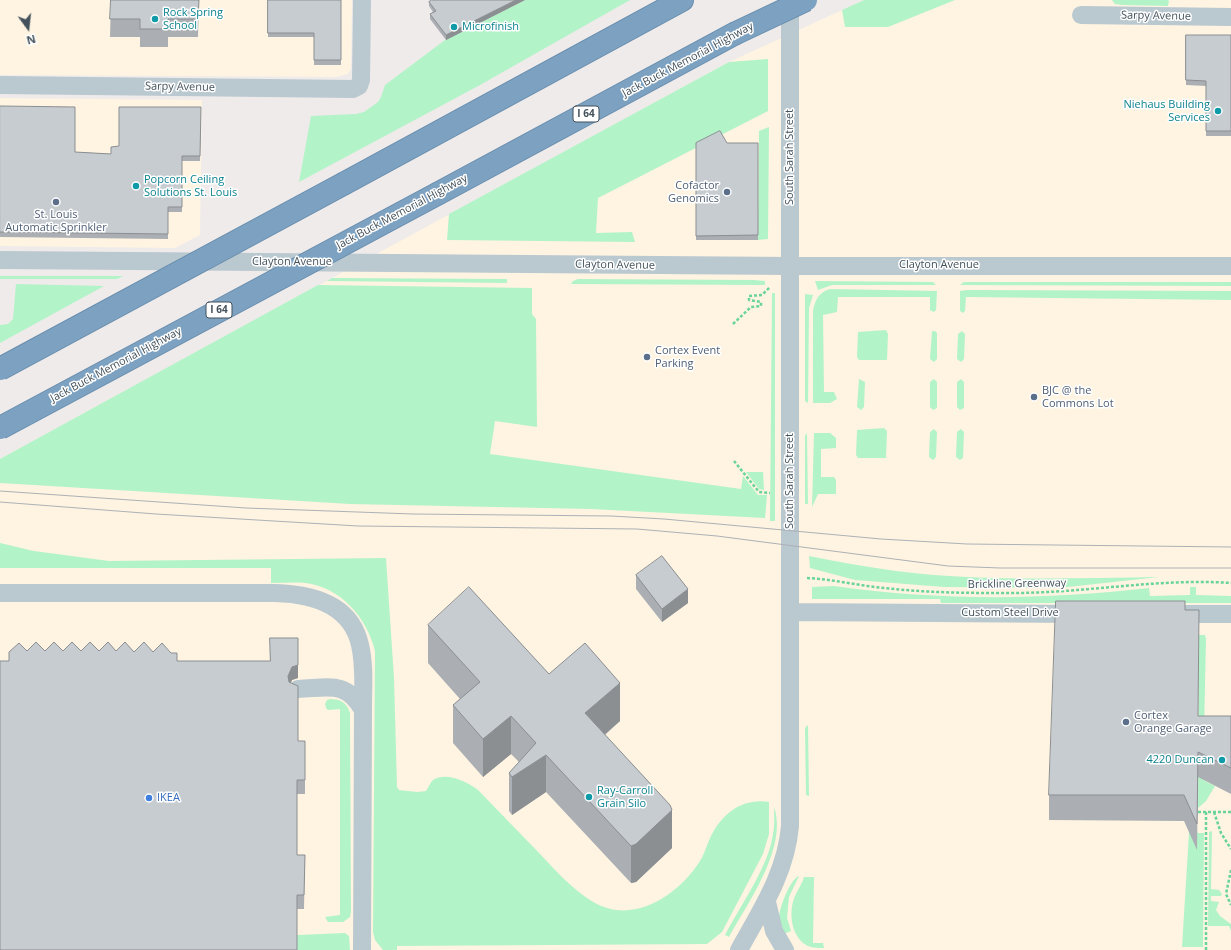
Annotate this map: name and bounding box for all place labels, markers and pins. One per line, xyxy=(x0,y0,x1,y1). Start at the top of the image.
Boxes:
place label: Rock Spring School xyxy=(163,6,223,32)
marker: Rock Spring School xyxy=(150,14,160,24)
place label: Microfinish xyxy=(462,20,519,34)
marker: Microfinish xyxy=(449,22,459,32)
place label: Niehaus Building Services xyxy=(1123,98,1210,124)
marker: Niehaus Building Services xyxy=(1213,106,1223,116)
place label: Popcorn Ceiling Solutions St. Louis xyxy=(144,173,237,199)
place label: Cofactor Genomics xyxy=(668,179,719,205)
marker: Popcorn Ceiling Solutions St. Louis xyxy=(131,181,141,191)
marker: Cofactor Genomics xyxy=(722,187,732,197)
marker: St. Louis Automatic Sprinkler xyxy=(51,197,61,207)
place label: St. Louis Automatic Sprinkler xyxy=(5,208,107,234)
place label: Cortex Event Parking xyxy=(655,344,720,370)
marker: Cortex Event Parking xyxy=(642,352,652,362)
place label: BJC @ the Commons Lot xyxy=(1042,384,1114,410)
marker: BJC @ the Commons Lot xyxy=(1029,392,1039,402)
place label: Cortex Orange Garage xyxy=(1134,709,1212,735)
marker: Cortex Orange Garage xyxy=(1121,717,1131,727)
place label: 4220 Duncan xyxy=(1146,753,1214,767)
marker: 4220 Duncan xyxy=(1217,755,1227,765)
place label: Ray-Carroll Grain Silo xyxy=(597,784,653,810)
place label: IKEA xyxy=(157,791,180,805)
marker: Ray-Carroll Grain Silo xyxy=(584,792,594,802)
marker: IKEA xyxy=(144,793,154,803)

